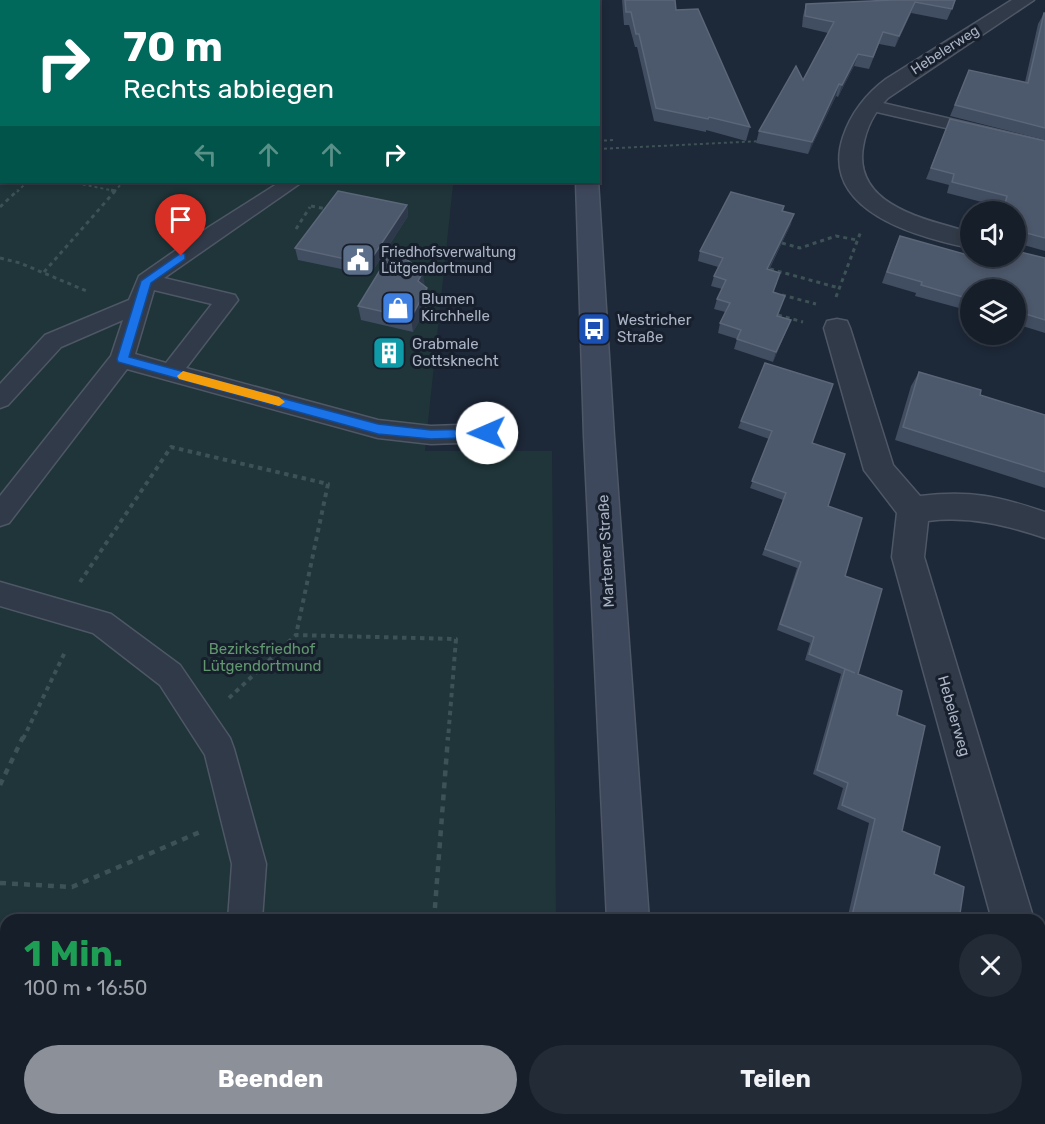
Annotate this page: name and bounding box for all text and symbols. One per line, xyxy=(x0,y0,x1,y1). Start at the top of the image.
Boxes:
text: 70 m xyxy=(123,22,223,72)
street label: Hebelerweg xyxy=(908,22,982,78)
icon: right xyxy=(24,24,102,102)
text: Rechts abbiegen xyxy=(123,73,334,105)
icon: left xyxy=(189,138,222,171)
icon: ahead xyxy=(252,138,285,171)
icon: ahead xyxy=(315,138,348,171)
icon: right xyxy=(378,138,411,171)
pin xyxy=(155,194,206,256)
map controls xyxy=(960,201,1026,345)
button: sound xyxy=(960,201,1026,267)
icon: arrive xyxy=(164,203,197,236)
public building icon: Friedhofsverwaltung Lütgendortmund xyxy=(340,242,376,278)
place label: Friedhofsverwaltung Lütgendortmund xyxy=(381,244,516,277)
button: layers xyxy=(960,279,1026,345)
shop icon: Blumen Kirchhelle xyxy=(380,290,416,326)
place label: Blumen Kirchhelle xyxy=(421,290,490,325)
bus stop icon: Westricher Straße xyxy=(576,311,612,347)
place label: Westricher Straße xyxy=(617,311,692,346)
building icon: Grabmale Gottsknecht xyxy=(371,335,407,371)
place label: Grabmale Gottsknecht xyxy=(412,335,499,370)
position arrow xyxy=(455,401,519,465)
street label: Martener Straße xyxy=(594,494,618,608)
park label: Bezirksfriedhof Lütgendortmund xyxy=(202,640,322,675)
street label: Hebelerweg xyxy=(934,673,974,759)
text: 1 Min. xyxy=(24,932,123,975)
button: close xyxy=(959,934,1022,997)
text: 100 m · 16:50 xyxy=(24,976,147,1000)
button: Beenden xyxy=(24,1045,517,1114)
button: Teilen xyxy=(529,1045,1022,1114)

